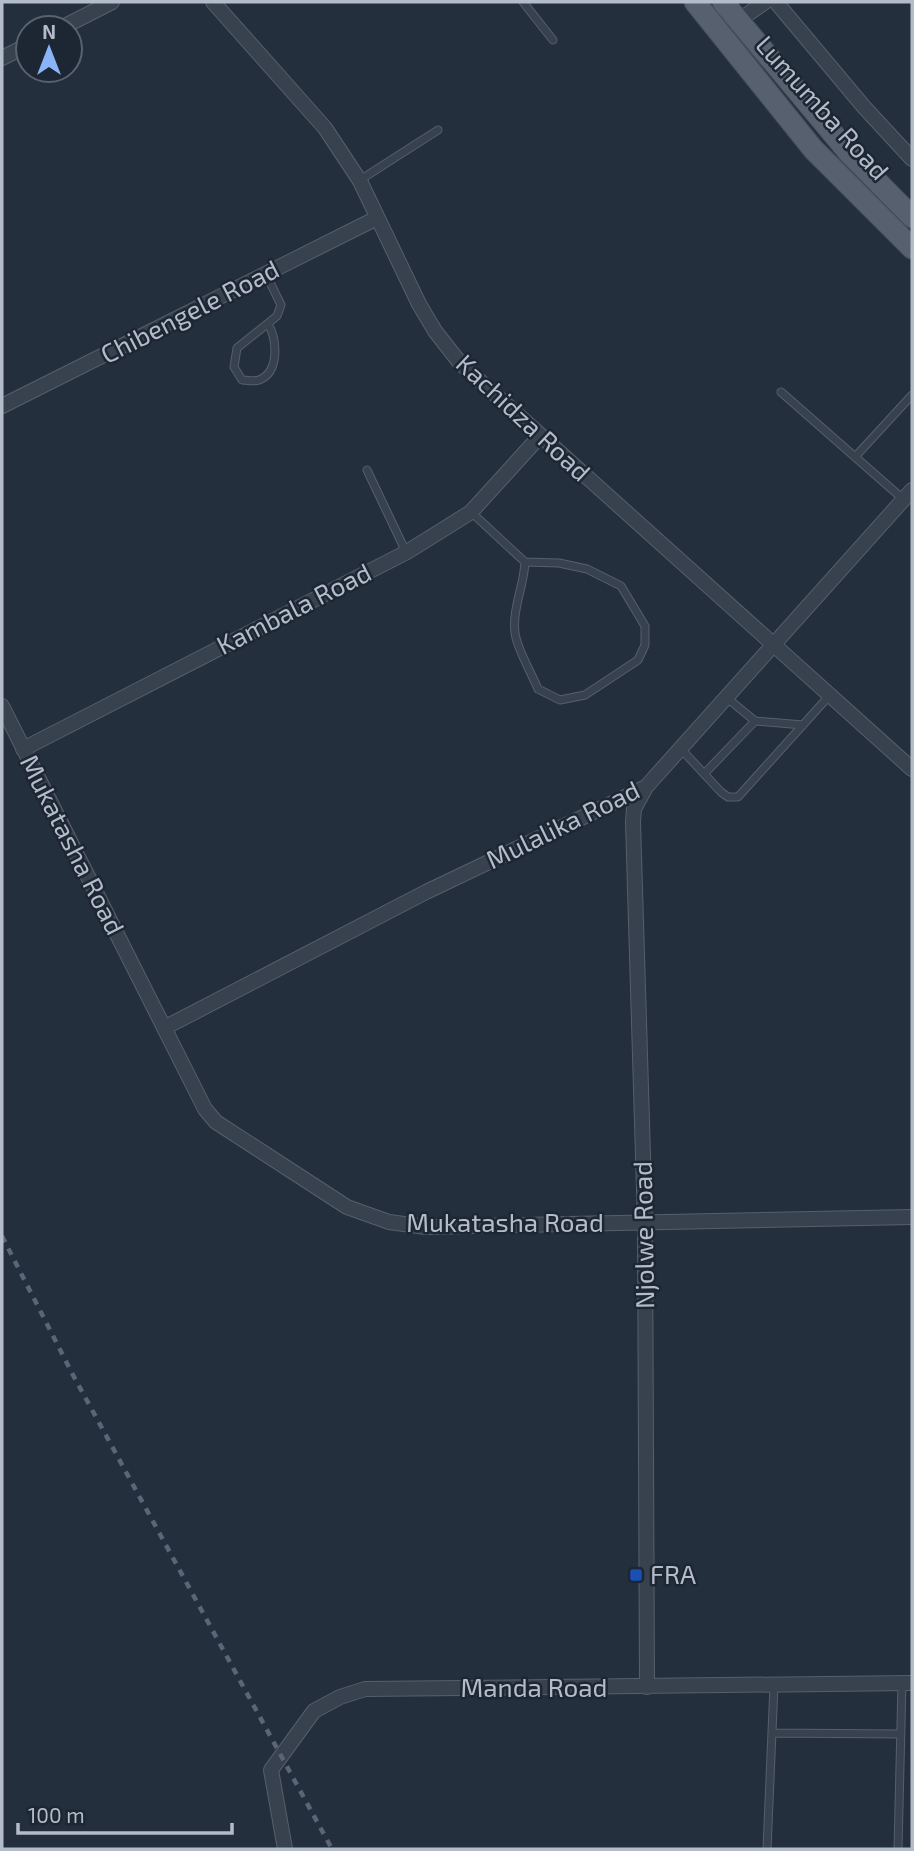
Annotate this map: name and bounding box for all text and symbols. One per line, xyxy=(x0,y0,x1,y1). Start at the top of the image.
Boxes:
north arrow xyxy=(14,14,84,84)
text: N xyxy=(42,20,56,43)
street label: Lumumba Road xyxy=(750,29,896,185)
street label: Chibengele Road xyxy=(95,252,284,369)
street label: Kachidza Road xyxy=(451,347,598,487)
street label: Kambala Road xyxy=(211,555,376,660)
street label: Mukatasha Road xyxy=(15,749,132,939)
street label: Mulalika Road xyxy=(481,773,644,874)
street label: Njolwe Road xyxy=(626,1161,659,1309)
street label: Mukatasha Road xyxy=(406,1206,604,1237)
place label: FRA xyxy=(650,1558,696,1589)
marker: FRA xyxy=(628,1567,644,1583)
street label: Manda Road xyxy=(460,1671,608,1702)
scale bar xyxy=(18,1792,231,1836)
text: 100 m xyxy=(28,1802,85,1827)

